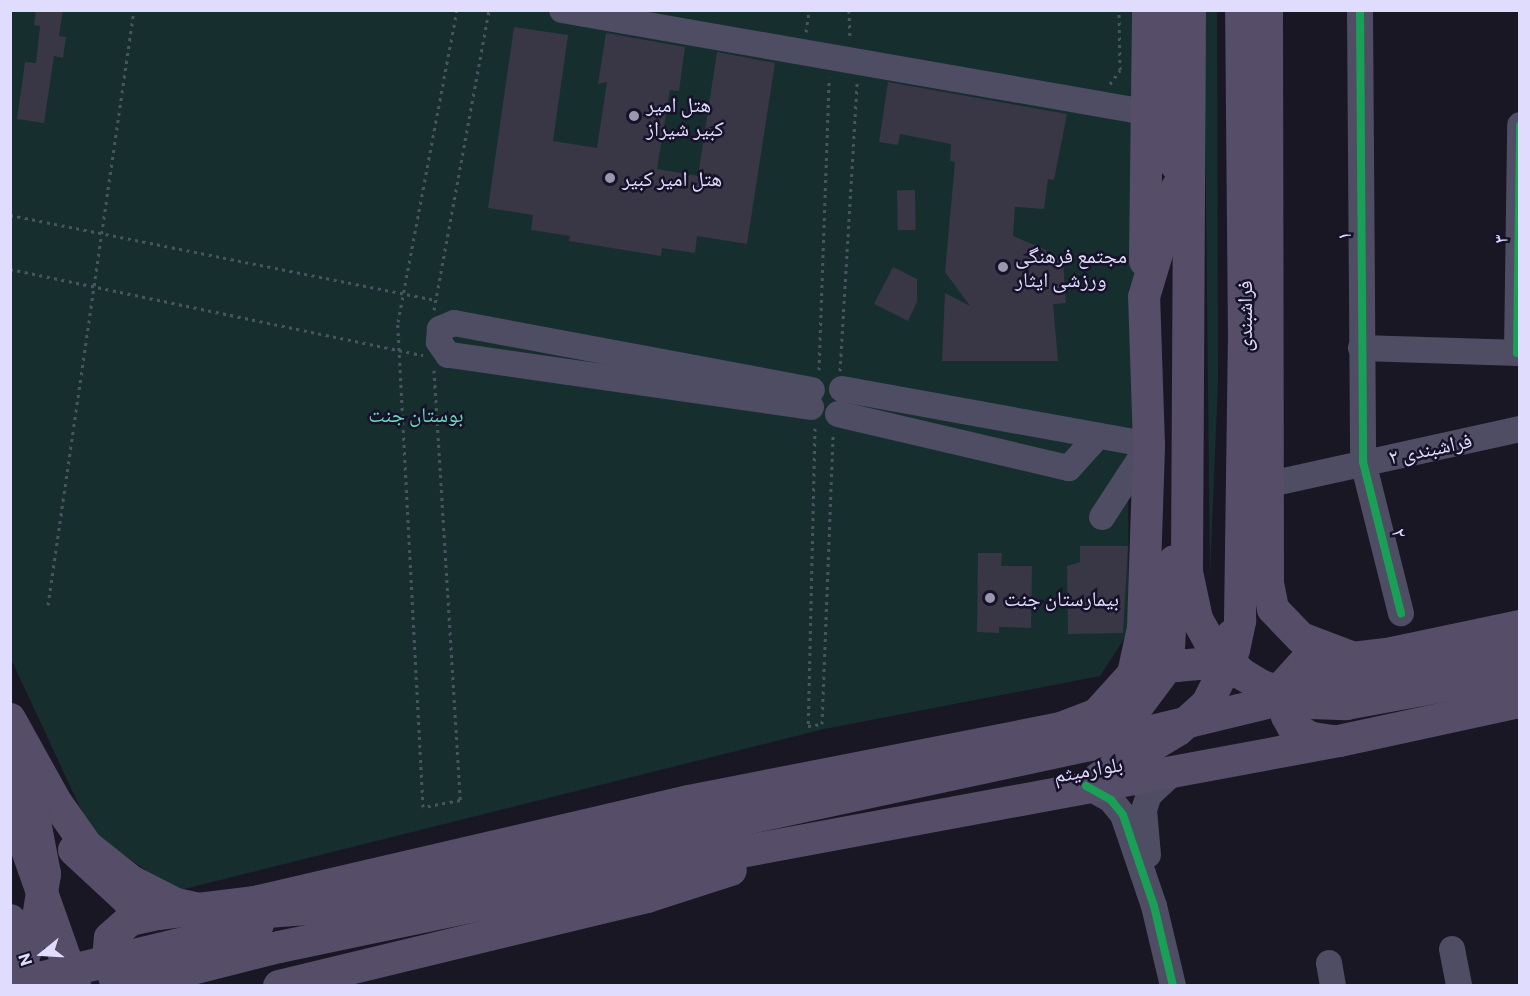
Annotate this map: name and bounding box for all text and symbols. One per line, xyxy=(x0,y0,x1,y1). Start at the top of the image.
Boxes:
place label: هتل امیر کبیر شیراز xyxy=(646,91,724,141)
marker: هتل امیر کبیر شیراز xyxy=(627,109,641,123)
place label: هتل امیر کبیر xyxy=(622,165,722,191)
marker: هتل امیر کبیر xyxy=(603,171,617,185)
street label: ۱ xyxy=(1330,231,1356,241)
street label: ۳ xyxy=(1487,234,1513,244)
place label: مجتمع فرهنگی ورزشی ایثار xyxy=(1015,242,1127,292)
marker: مجتمع فرهنگی ورزشی ایثار xyxy=(996,260,1010,274)
street label: فراشبندی xyxy=(1231,280,1257,352)
park label: بوستان جنت xyxy=(368,401,464,427)
street label: ۲ فراشبندی xyxy=(1386,427,1474,469)
street label: ۲ xyxy=(1387,525,1413,541)
place label: بیمارستان جنت xyxy=(1004,585,1119,611)
marker: بیمارستان جنت xyxy=(981,589,999,607)
street label: بلوارمیثم xyxy=(1052,751,1124,787)
north arrow xyxy=(12,924,72,984)
text: N xyxy=(14,951,35,968)

